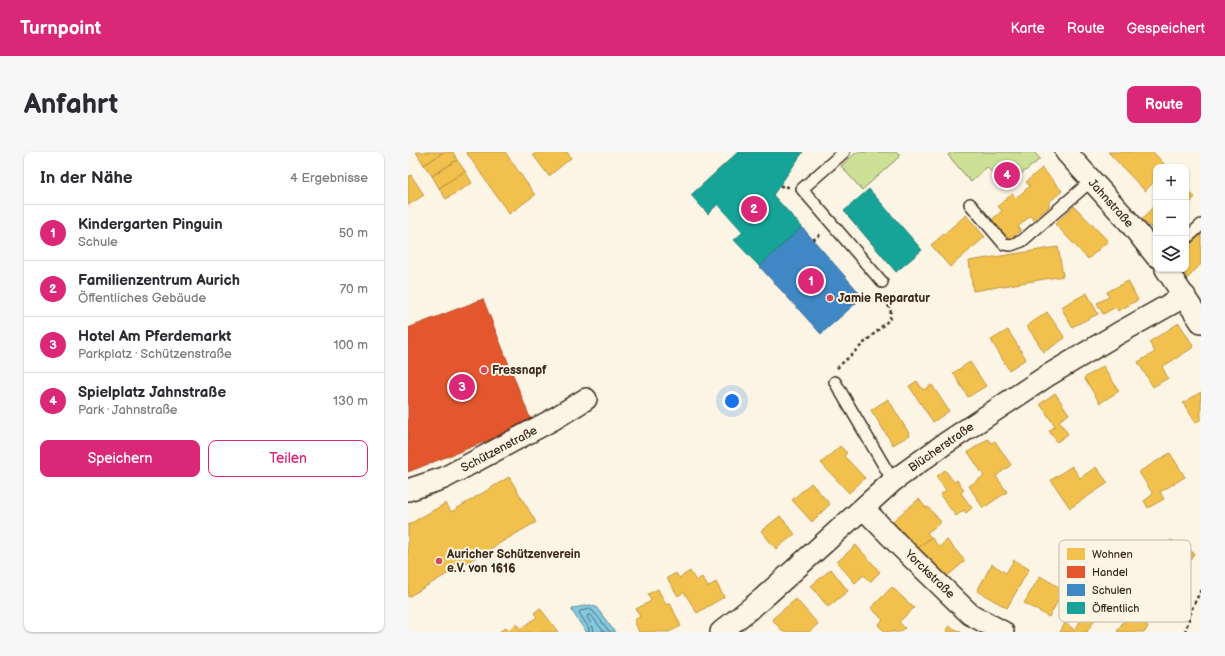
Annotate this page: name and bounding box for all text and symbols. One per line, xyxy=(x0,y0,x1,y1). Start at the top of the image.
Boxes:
text: Turnpoint xyxy=(20,17,101,40)
text: Karte xyxy=(1011,20,1045,37)
text: Route xyxy=(1067,20,1105,37)
text: Gespeichert xyxy=(1127,20,1205,37)
button: Route xyxy=(1127,86,1201,123)
text: Anfahrt xyxy=(24,88,118,121)
pin: 4 xyxy=(994,160,1020,190)
map controls xyxy=(1153,164,1189,272)
button: + xyxy=(1153,164,1189,200)
text: In der Nähe xyxy=(40,168,133,188)
text: 4 Ergebnisse xyxy=(290,170,368,186)
street label: Jahnstraße xyxy=(1085,176,1136,231)
pin: 2 xyxy=(741,194,767,224)
button: − xyxy=(1153,200,1189,236)
text: Kindergarten Pinguin xyxy=(78,215,223,234)
text: 1 xyxy=(50,225,56,241)
text: 50 m xyxy=(339,225,368,241)
text: Schule xyxy=(78,234,118,250)
button: layers xyxy=(1153,236,1189,272)
pin: 1 xyxy=(798,266,824,296)
text: Familienzentrum Aurich xyxy=(78,271,240,290)
text: 2 xyxy=(49,281,57,297)
text: 70 m xyxy=(340,281,368,297)
text: Öffentliches Gebäude xyxy=(78,290,206,306)
place label: Jamie Reparatur xyxy=(838,291,930,306)
marker: Jamie Reparatur xyxy=(825,293,835,303)
text: Hotel Am Pferdemarkt xyxy=(78,327,231,346)
text: 3 xyxy=(49,337,57,353)
text: 100 m xyxy=(333,337,368,353)
text: Parkplatz · Schützenstraße xyxy=(78,346,232,362)
place label: Fressnapf xyxy=(492,363,547,378)
marker: Fressnapf xyxy=(479,365,489,375)
pin: 3 xyxy=(449,372,475,402)
text: Spielplatz Jahnstraße xyxy=(78,383,226,402)
your location xyxy=(722,391,742,411)
text: 4 xyxy=(49,393,57,409)
text: 130 m xyxy=(333,393,368,409)
text: Park · Jahnstraße xyxy=(78,402,177,418)
street label: Blücherstraße xyxy=(906,419,977,475)
street label: Schützenstraße xyxy=(458,423,540,476)
button: Speichern xyxy=(40,440,200,477)
button: Teilen xyxy=(208,440,368,477)
legend xyxy=(1059,540,1191,622)
street label: Yorckstraße xyxy=(901,546,958,602)
place label: Auricher Schützenverein e.V. von 1616 xyxy=(446,547,581,576)
text: Wohnen xyxy=(1092,548,1133,561)
marker: Auricher Schützenverein e.V. von 1616 xyxy=(434,556,444,566)
text: Handel xyxy=(1092,566,1128,579)
text: Schulen xyxy=(1092,584,1132,597)
text: Öffentlich xyxy=(1092,601,1139,615)

